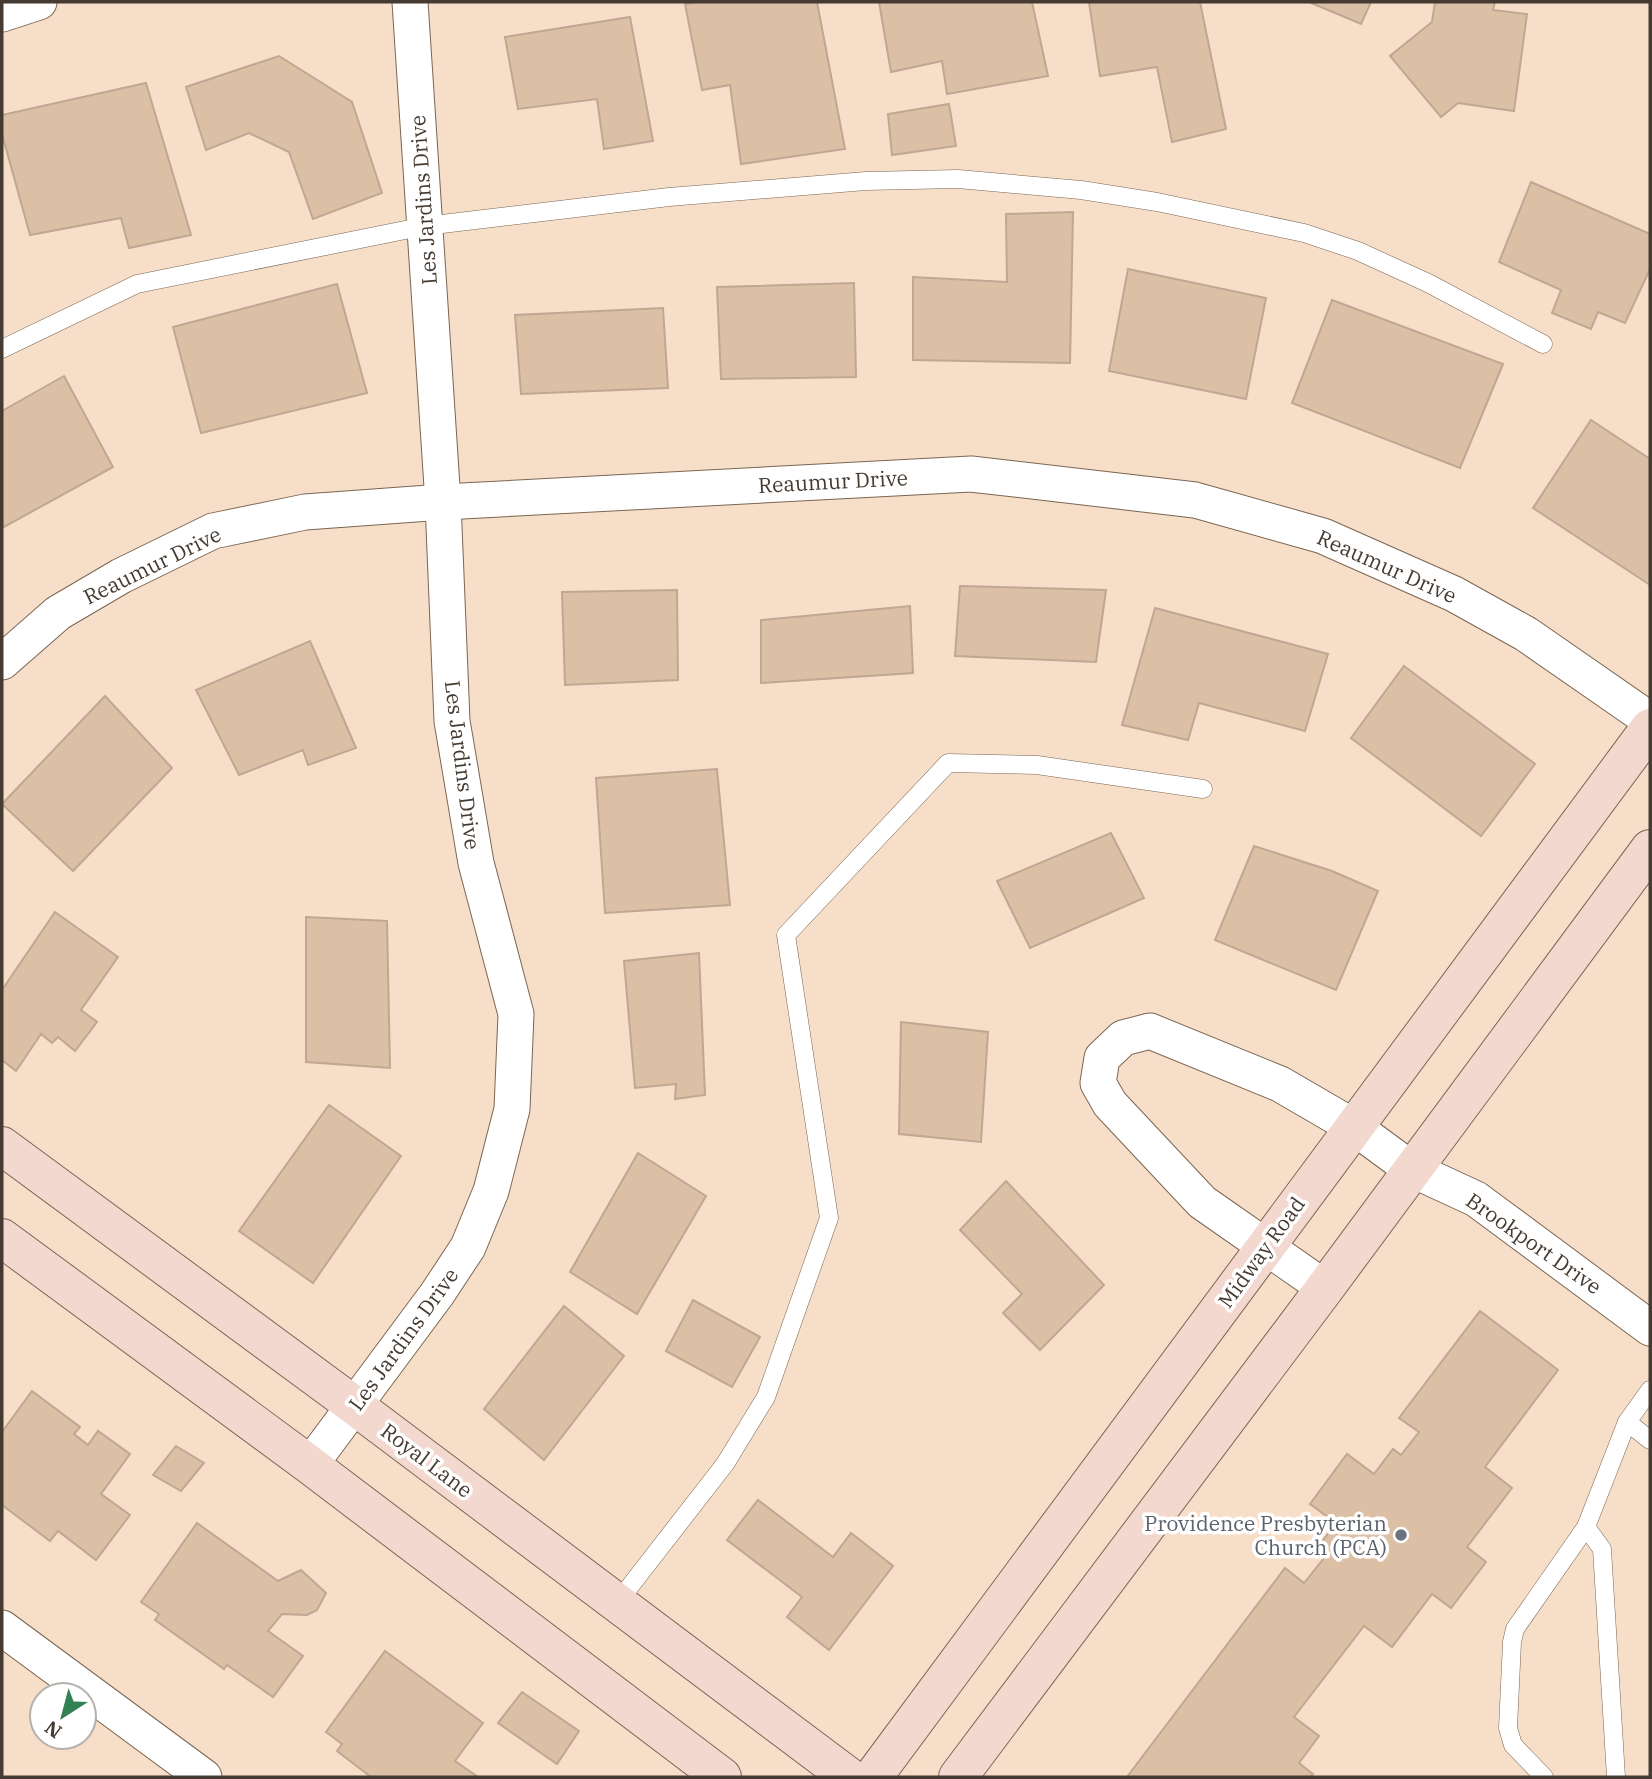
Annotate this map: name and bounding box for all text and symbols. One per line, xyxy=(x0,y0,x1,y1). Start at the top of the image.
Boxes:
street label: Les Jardins Drive xyxy=(403,114,443,286)
street label: Reaumur Drive xyxy=(757,463,909,499)
street label: Reaumur Drive xyxy=(79,520,225,610)
street label: Reaumur Drive xyxy=(1313,523,1461,609)
street label: Les Jardins Drive xyxy=(439,679,487,851)
street label: Brookport Drive xyxy=(1461,1186,1607,1300)
street label: Midway Road xyxy=(1211,1190,1311,1313)
street label: Les Jardins Drive xyxy=(342,1262,464,1416)
street label: Royal Lane xyxy=(376,1416,478,1504)
place label: Providence Presbyterian Church (PCA) xyxy=(1144,1509,1387,1561)
marker: Providence Presbyterian Church (PCA) xyxy=(1393,1527,1409,1543)
north arrow xyxy=(28,1681,98,1751)
text: N xyxy=(40,1716,66,1744)

